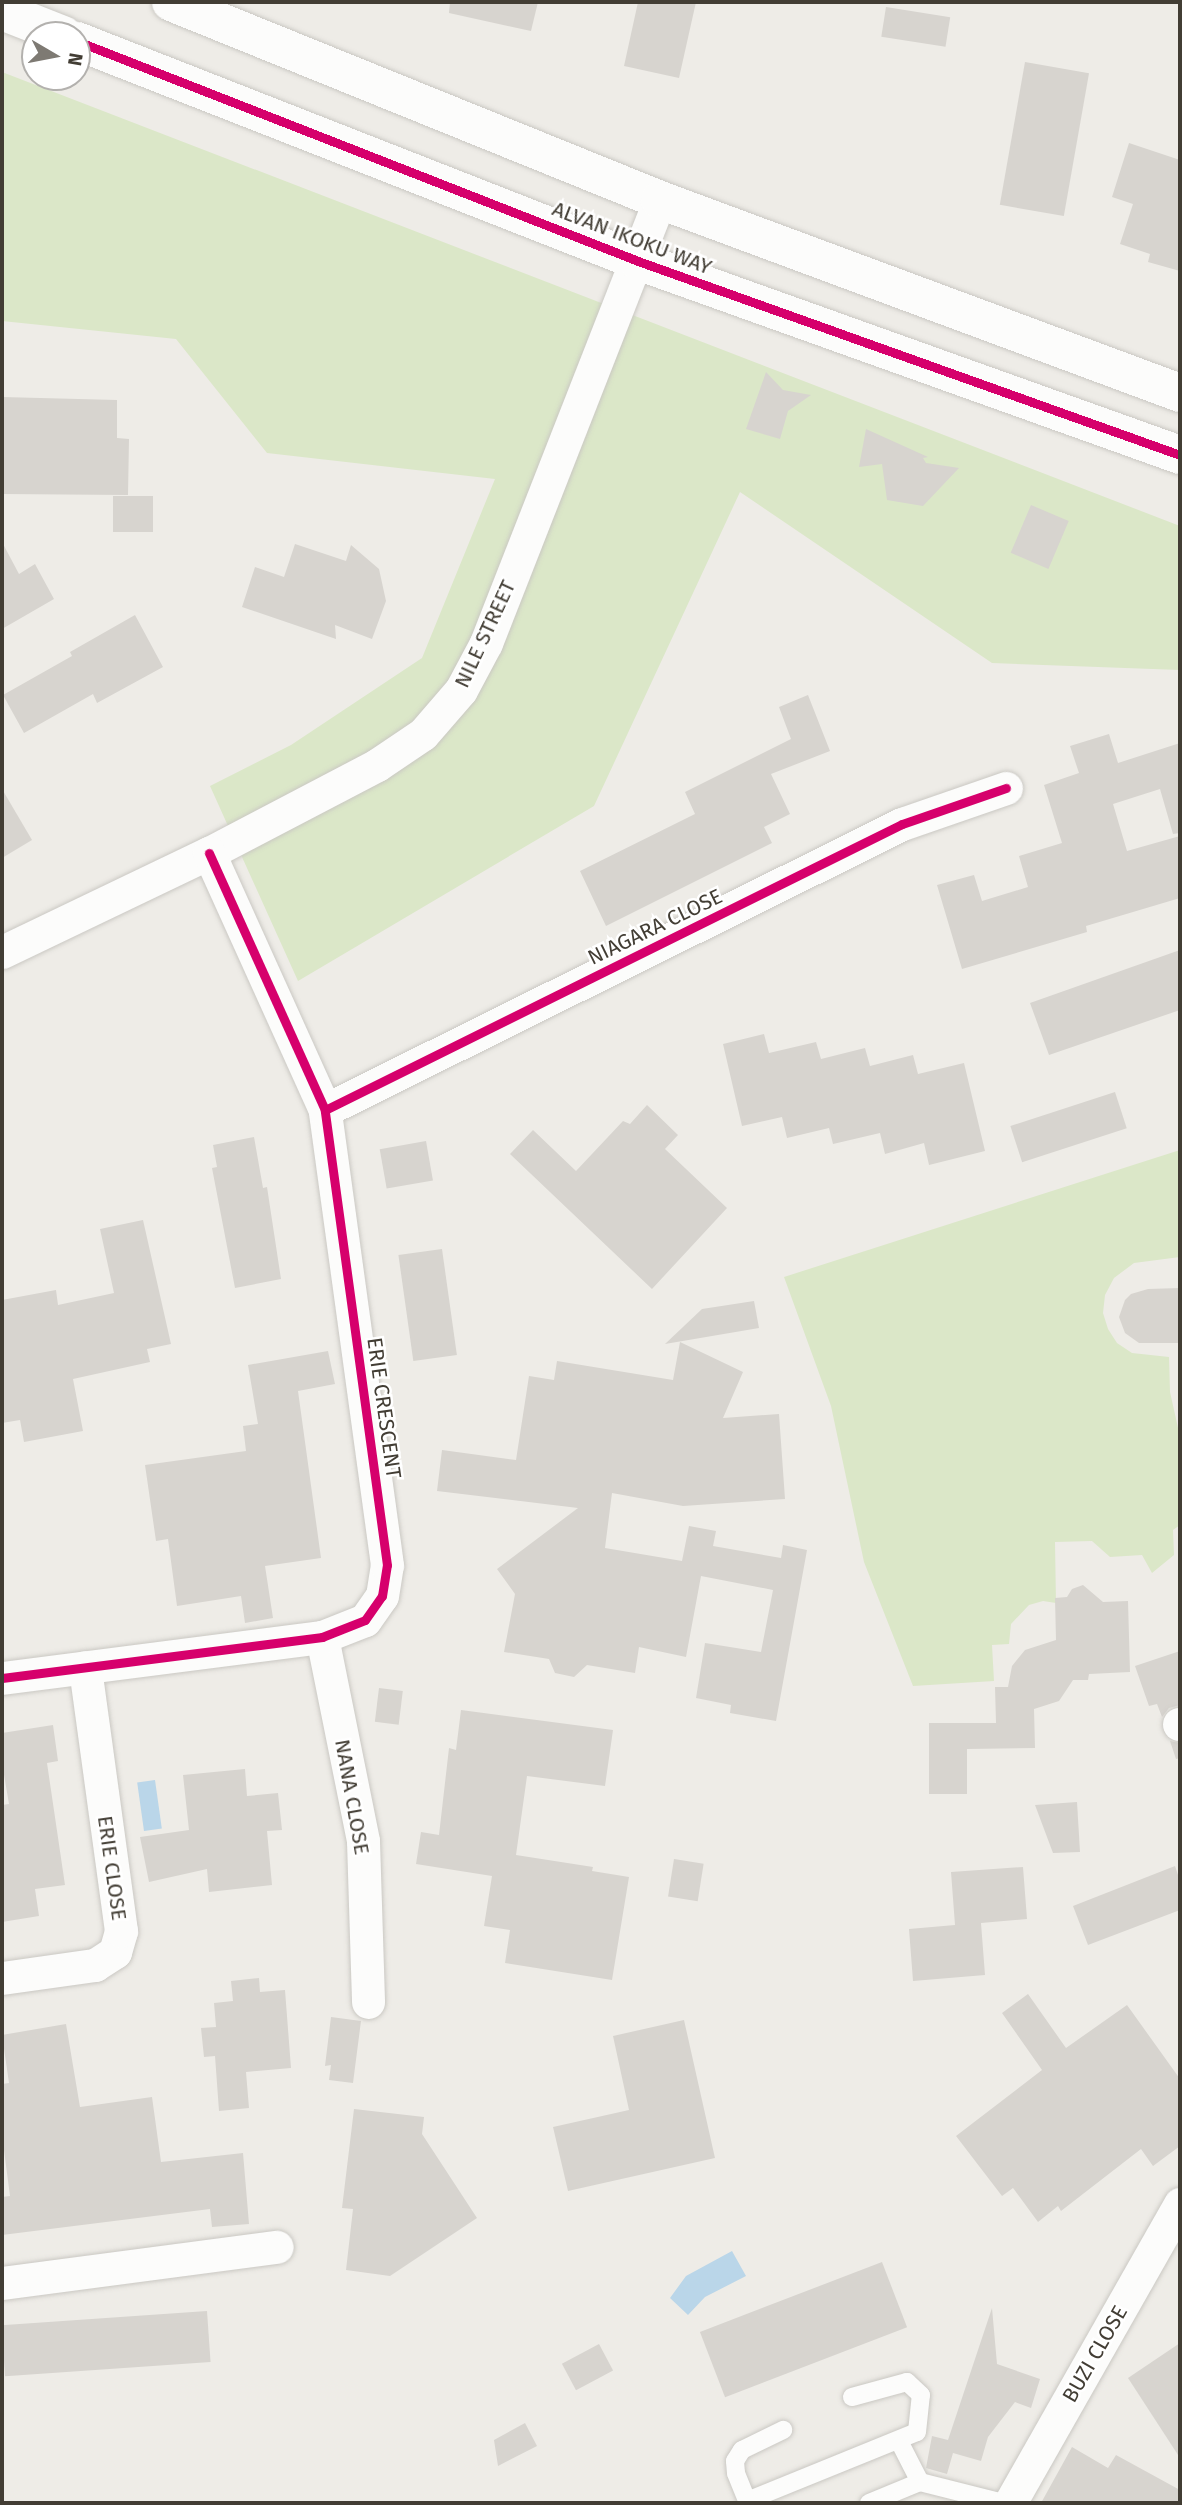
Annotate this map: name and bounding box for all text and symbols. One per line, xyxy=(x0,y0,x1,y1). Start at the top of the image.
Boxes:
north arrow xyxy=(21,21,91,91)
text: N xyxy=(63,51,88,68)
street label: ALVAN IKOKU WAY xyxy=(549,196,715,280)
street label: NILE STREET xyxy=(449,576,521,692)
street label: NIAGARA CLOSE xyxy=(584,884,726,970)
street label: ERIE CRESCENT xyxy=(362,1336,406,1480)
street label: NANA CLOSE xyxy=(329,1737,375,1857)
street label: ERIE CLOSE xyxy=(92,1814,132,1922)
street label: BUZI CLOSE xyxy=(1057,2301,1133,2407)

